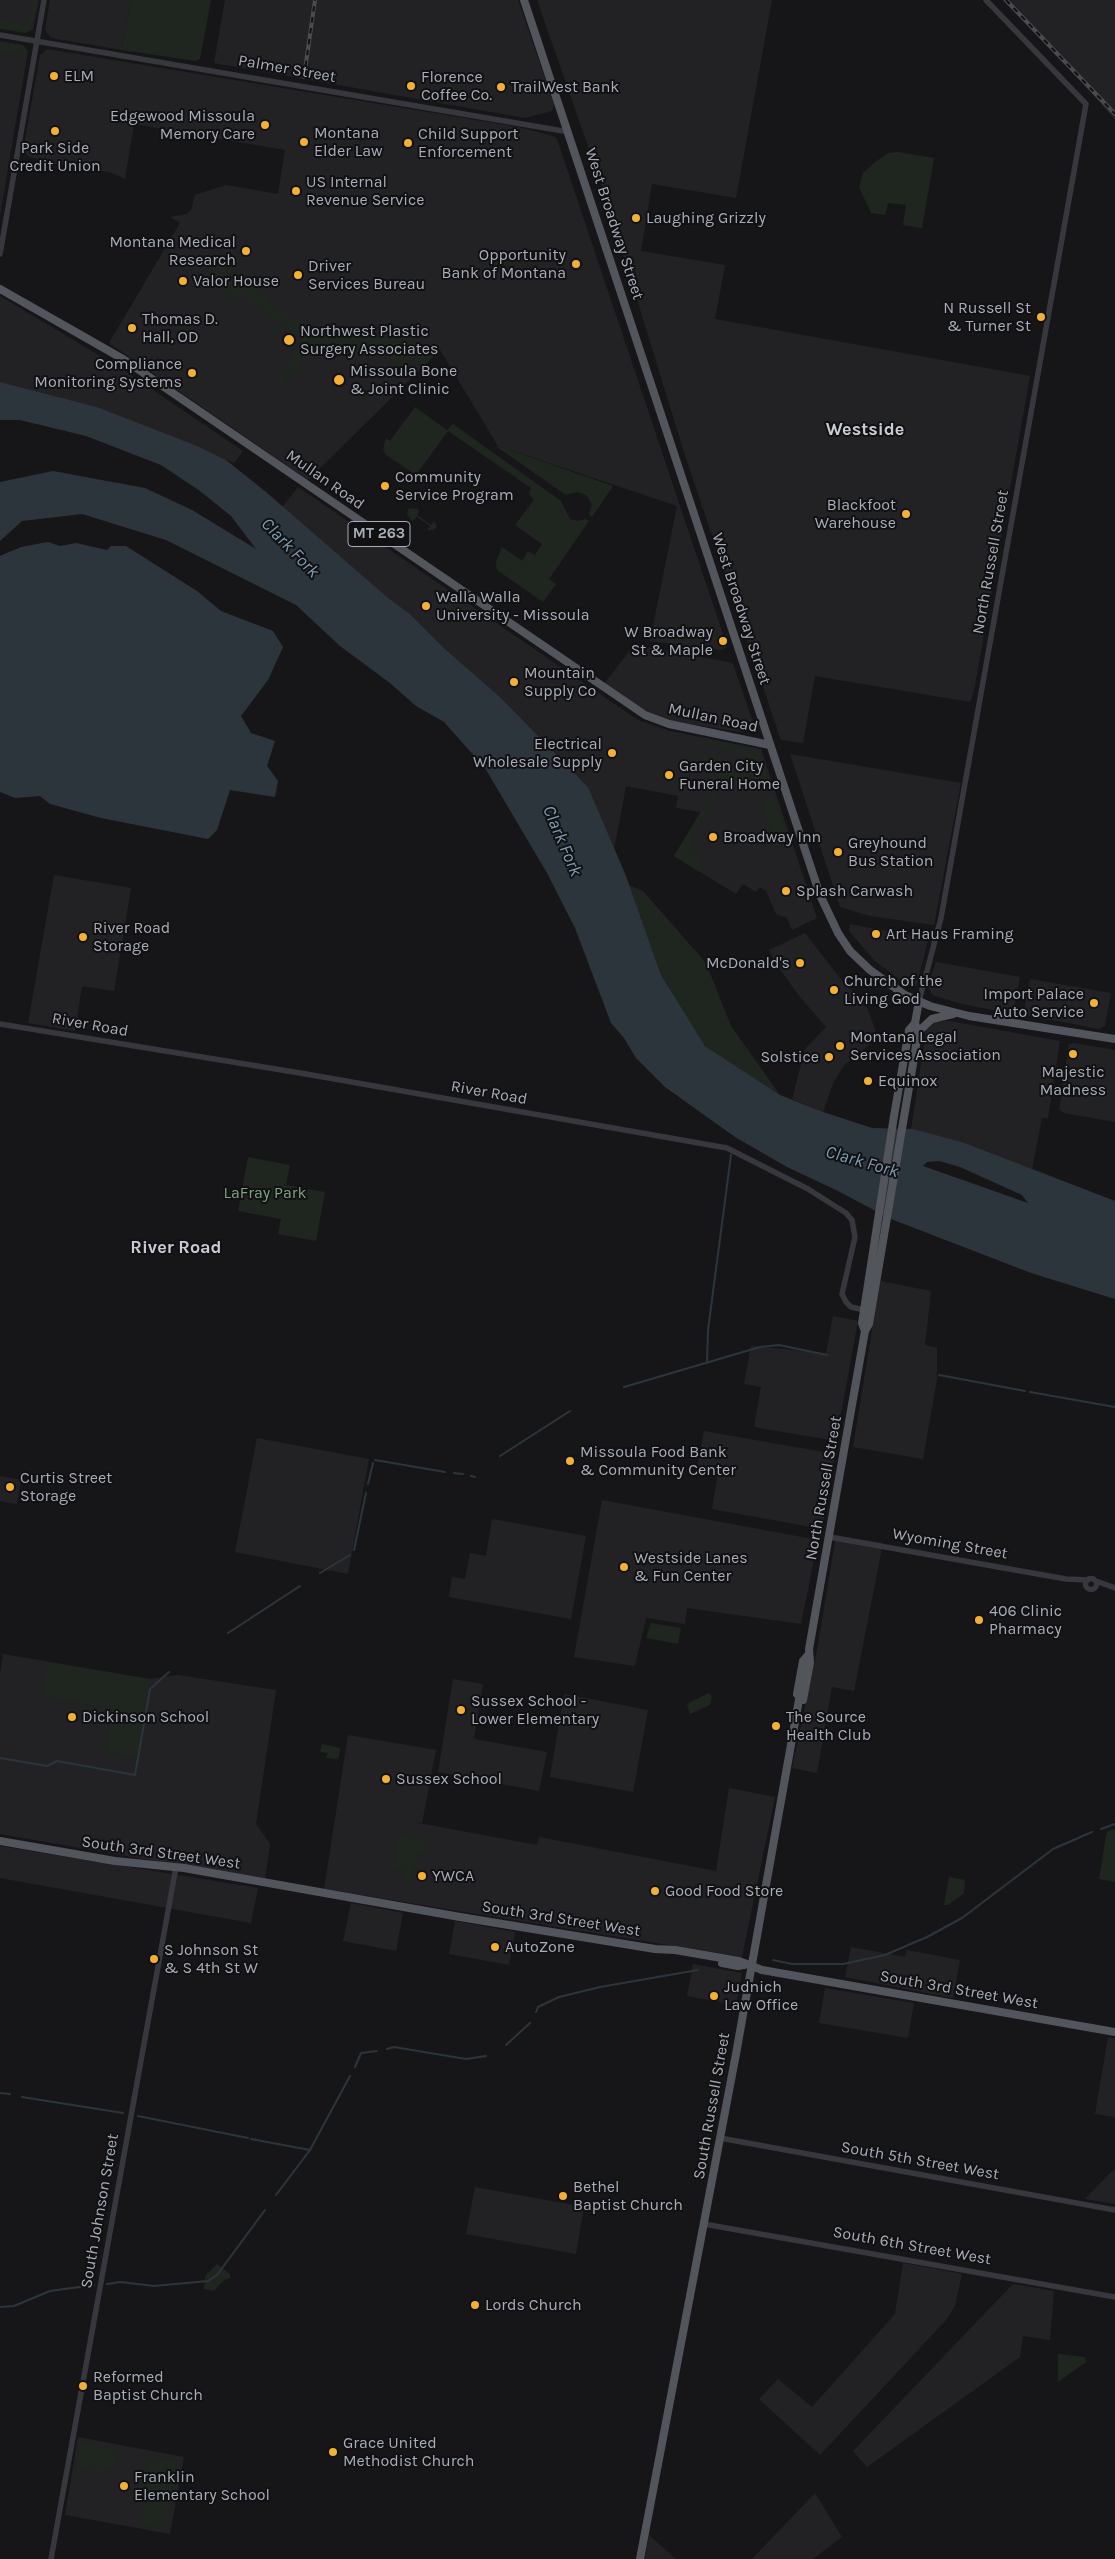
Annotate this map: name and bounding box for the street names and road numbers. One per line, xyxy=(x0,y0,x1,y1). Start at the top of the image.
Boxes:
street label: Palmer Street xyxy=(237,51,337,87)
street label: West Broadway Street xyxy=(580,146,648,302)
street label: Mullan Road xyxy=(282,446,368,514)
street label: North Russell Street xyxy=(969,488,1013,636)
road number: MT 263 xyxy=(348,522,410,546)
street label: West Broadway Street xyxy=(707,531,775,687)
street label: Mullan Road xyxy=(666,699,760,737)
street label: River Road xyxy=(50,1009,130,1041)
street label: River Road xyxy=(449,1077,529,1109)
street label: North Russell Street xyxy=(802,1414,846,1562)
street label: Wyoming Street xyxy=(891,1524,1009,1564)
street label: South 3rd Street West xyxy=(80,1832,242,1874)
street label: South 3rd Street West xyxy=(480,1897,642,1941)
street label: South 3rd Street West xyxy=(878,1967,1040,2013)
street label: South Russell Street xyxy=(690,2031,734,2181)
street label: South Johnson Street xyxy=(77,2132,123,2290)
street label: South 5th Street West xyxy=(839,2138,1001,2184)
street label: South 6th Street West xyxy=(831,2223,993,2269)

